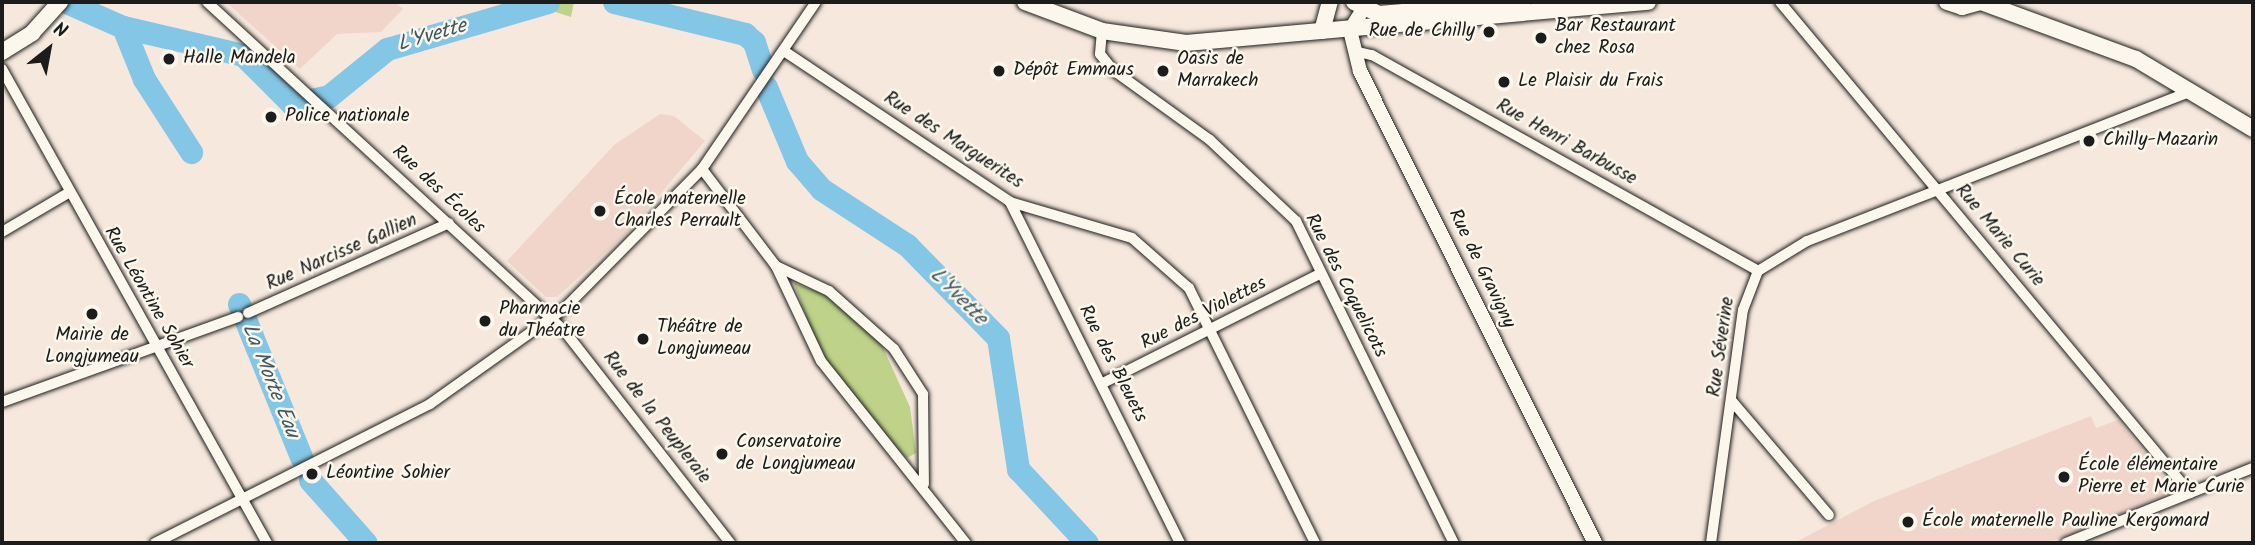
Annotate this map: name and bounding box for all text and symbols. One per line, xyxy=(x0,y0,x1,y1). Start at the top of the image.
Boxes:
north arrow xyxy=(14,14,84,84)
water label: L'Yvette xyxy=(395,14,469,58)
text: N xyxy=(47,15,73,47)
place label: Bar Restaurant chez Rosa xyxy=(1555,16,1676,60)
place label: Rue de Chilly xyxy=(1369,21,1475,43)
marker: Rue de Chilly xyxy=(1481,24,1497,40)
marker: Bar Restaurant chez Rosa xyxy=(1533,30,1549,46)
place label: Halle Mandela xyxy=(183,48,296,70)
place label: Oasis de Marrakech xyxy=(1177,49,1258,93)
marker: Halle Mandela xyxy=(161,51,177,67)
place label: Dépôt Emmaus xyxy=(1013,60,1134,82)
marker: Dépôt Emmaus xyxy=(991,63,1007,79)
marker: Oasis de Marrakech xyxy=(1155,63,1171,79)
place label: Le Plaisir du Frais xyxy=(1518,71,1663,93)
marker: Le Plaisir du Frais xyxy=(1496,74,1512,90)
street label: Rue des Marguerites xyxy=(879,87,1027,195)
street label: Rue Henri Barbusse xyxy=(1492,95,1640,191)
place label: Police nationale xyxy=(285,106,409,128)
marker: Police nationale xyxy=(263,109,279,125)
place label: Chilly-Mazarin xyxy=(2103,130,2218,152)
marker: Chilly-Mazarin xyxy=(2081,133,2097,149)
street label: Rue des Écoles xyxy=(386,141,490,239)
street label: Rue Marie Curie xyxy=(1949,180,2049,292)
place label: École maternelle Charles Perrault xyxy=(614,189,746,233)
marker: École maternelle Charles Perrault xyxy=(592,203,608,219)
street label: Rue de Gravigny xyxy=(1442,206,1520,332)
street label: Rue Narcisse Gallien xyxy=(263,209,421,297)
street label: Rue des Coquelicots xyxy=(1299,210,1391,362)
street label: Rue Léontine Sohier xyxy=(98,223,198,373)
water label: L'Yvette xyxy=(924,263,992,331)
street label: Rue des Violettes xyxy=(1137,273,1271,355)
street label: Rue Séverine xyxy=(1704,295,1740,399)
place label: Pharmacie du Théatre xyxy=(499,299,585,343)
street label: Rue des Bleuets xyxy=(1073,302,1151,426)
marker: Mairie de Longjumeau xyxy=(84,306,100,322)
marker: Pharmacie du Théatre xyxy=(477,313,493,329)
place label: Théâtre de Longjumeau xyxy=(657,317,751,361)
water label: La Morte Eau xyxy=(236,320,304,442)
place label: Mairie de Longjumeau xyxy=(45,325,139,369)
marker: Théâtre de Longjumeau xyxy=(635,331,651,347)
street label: Rue de la Peupleraie xyxy=(597,347,715,489)
place label: Conservatoire de Longjumeau xyxy=(736,432,855,476)
marker: Conservatoire de Longjumeau xyxy=(714,446,730,462)
place label: École élémentaire Pierre et Marie Curie xyxy=(2078,455,2244,499)
place label: Léontine Sohier xyxy=(326,463,450,485)
marker: Léontine Sohier xyxy=(304,466,320,482)
marker: École élémentaire Pierre et Marie Curie xyxy=(2056,469,2072,485)
place label: École maternelle Pauline Kergomard xyxy=(1922,511,2209,533)
marker: École maternelle Pauline Kergomard xyxy=(1900,514,1916,530)

